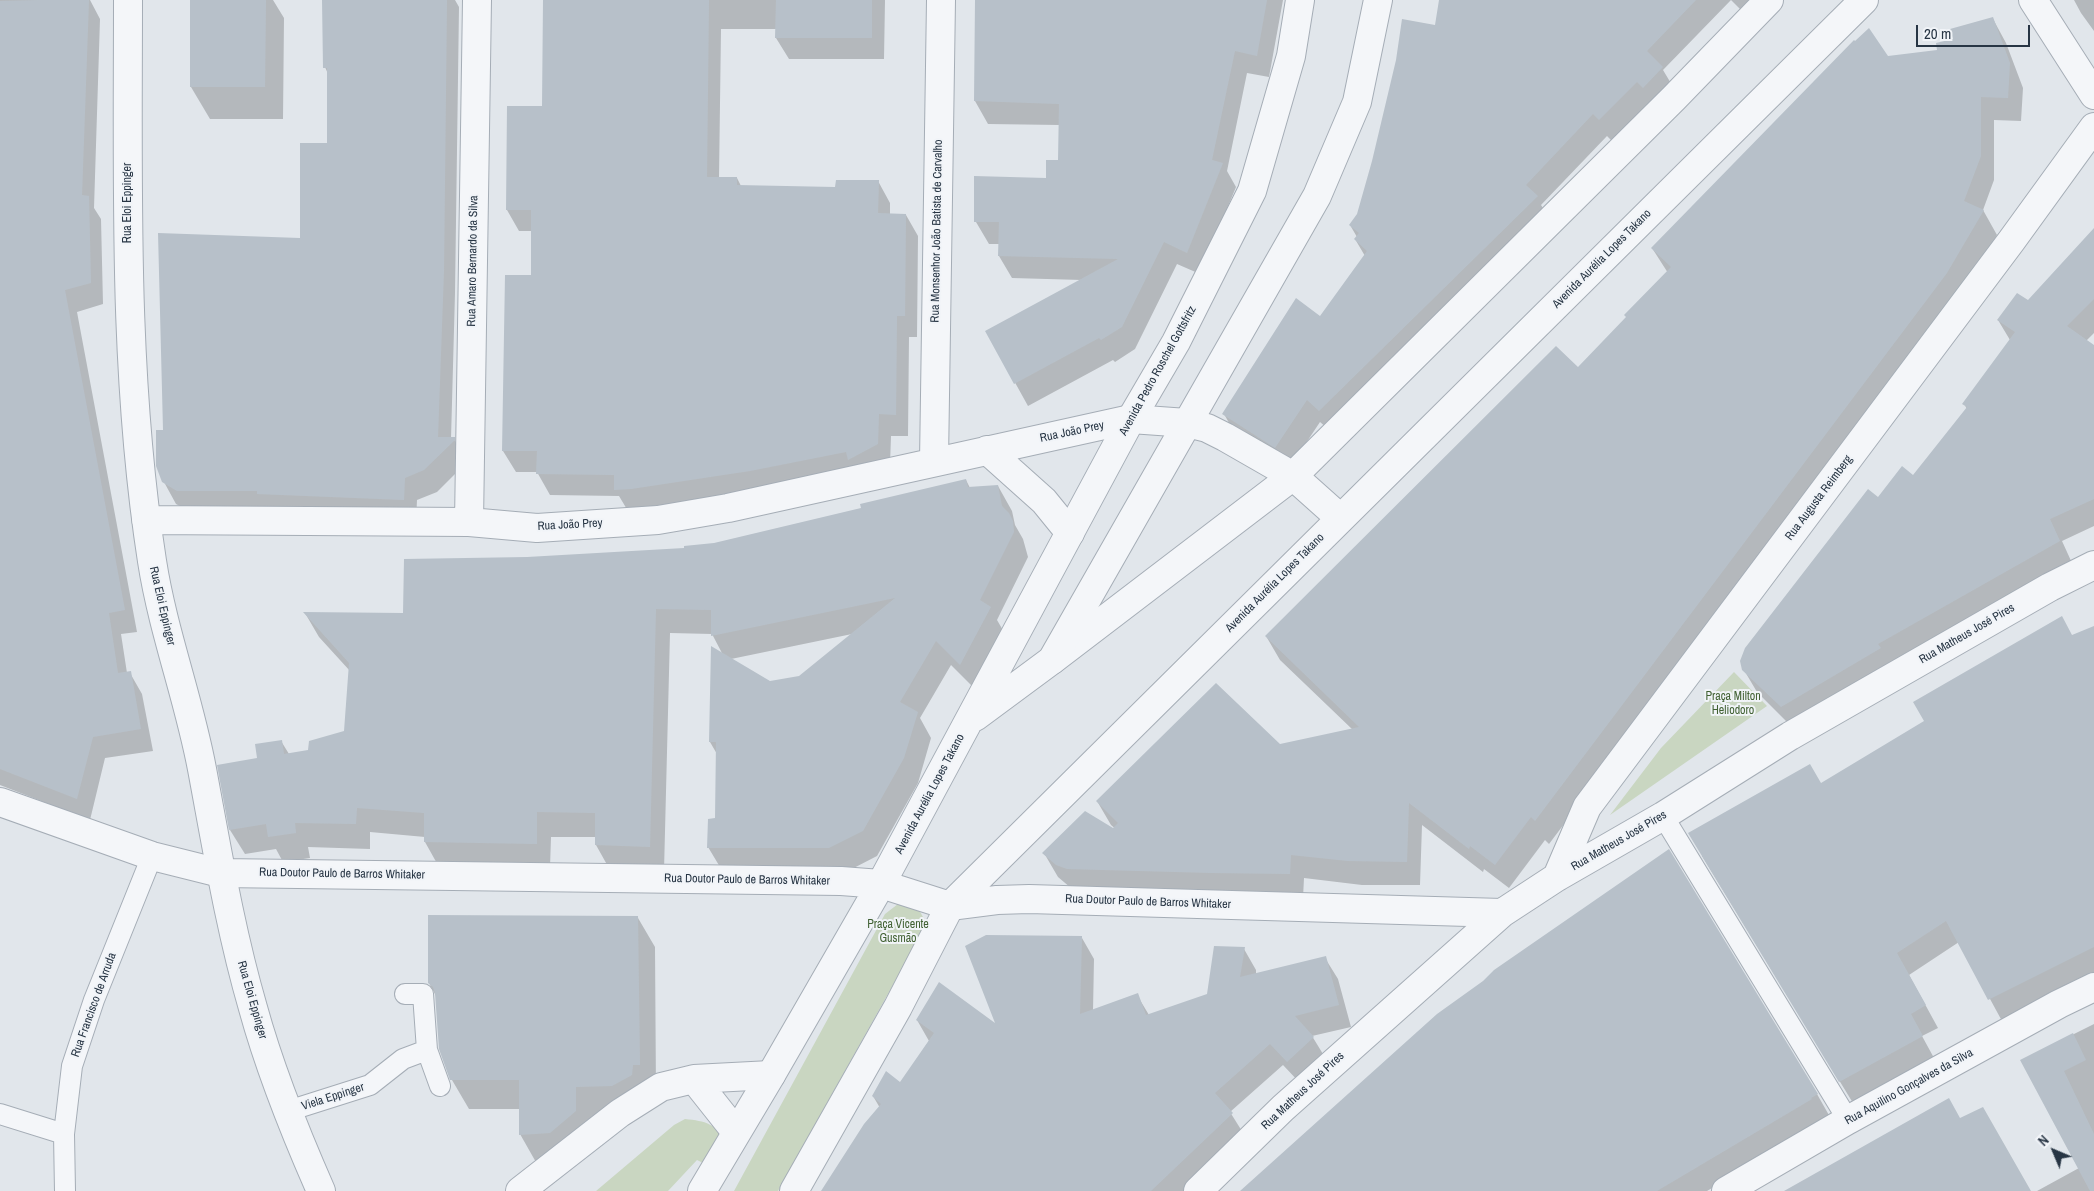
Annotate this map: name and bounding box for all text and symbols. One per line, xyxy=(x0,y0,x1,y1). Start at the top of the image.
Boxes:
scale bar xyxy=(1919,15,2033,47)
text: 20 m xyxy=(1924,23,1951,44)
street label: Rua Monsenhor João Batista de Carvalho xyxy=(928,139,946,323)
street label: Rua Eloi Eppinger xyxy=(121,163,135,243)
street label: Rua Amaro Bernardo da Silva xyxy=(465,195,481,327)
street label: Avenida Aurélia Lopes Takano xyxy=(1550,207,1654,311)
street label: Avenida Pedro Roschel Gottsfritz xyxy=(1116,304,1200,438)
street label: Rua João Prey xyxy=(1039,418,1105,446)
street label: Rua Augusta Reimberg xyxy=(1782,453,1856,543)
street label: Rua João Prey xyxy=(537,516,603,534)
street label: Avenida Aurélia Lopes Takano xyxy=(1223,531,1327,635)
street label: Rua Eloi Eppinger xyxy=(146,565,178,647)
street label: Rua Matheus José Pires xyxy=(1917,601,2017,667)
park label: Praça Milton Heliodoro xyxy=(1705,690,1761,718)
street label: Avenida Aurélia Lopes Takano xyxy=(892,731,968,857)
street label: Rua Matheus José Pires xyxy=(1569,808,1669,874)
street label: Rua Doutor Paulo de Barros Whitaker xyxy=(259,865,425,883)
street label: Rua Doutor Paulo de Barros Whitaker xyxy=(664,871,830,889)
street label: Rua Doutor Paulo de Barros Whitaker xyxy=(1065,892,1231,912)
park label: Praça Vicente Gusmão xyxy=(867,918,929,946)
street label: Rua Francisco de Arruda xyxy=(68,951,120,1059)
street label: Rua Eloi Eppinger xyxy=(234,959,270,1041)
street label: Rua Aquilino Gonçalves da Silva xyxy=(1842,1046,1976,1128)
street label: Rua Matheus José Pires xyxy=(1259,1049,1347,1133)
street label: Viela Eppinger xyxy=(300,1080,366,1114)
north arrow xyxy=(2029,1126,2079,1176)
text: N xyxy=(2034,1131,2053,1150)

